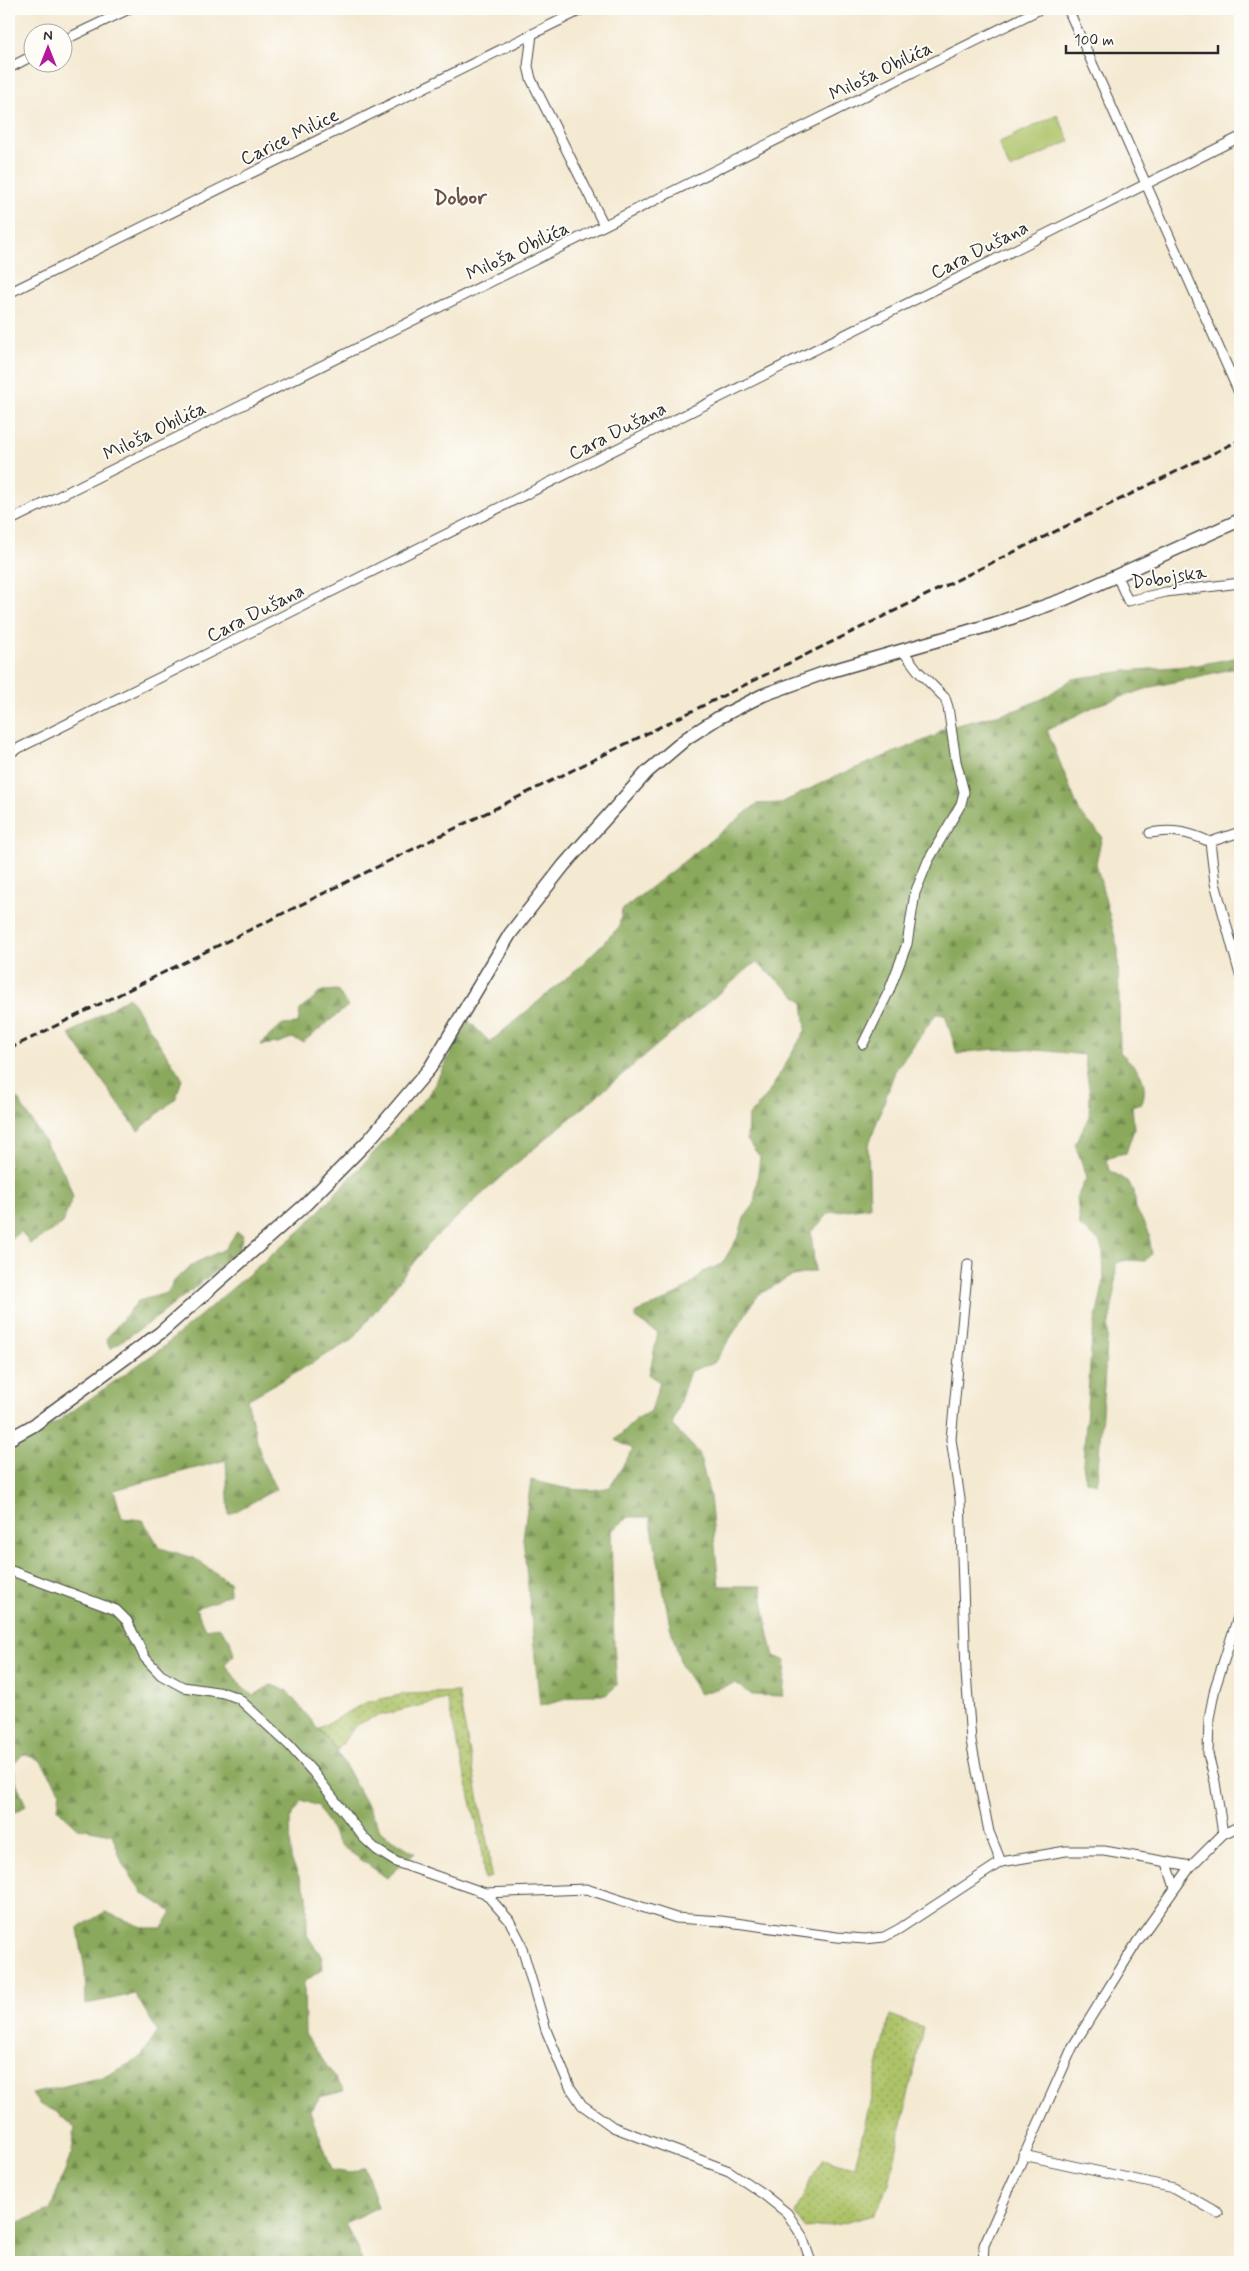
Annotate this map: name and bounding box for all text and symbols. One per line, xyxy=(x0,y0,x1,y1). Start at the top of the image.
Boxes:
north arrow xyxy=(22,22,72,72)
scale bar xyxy=(1066,22,1219,54)
text: N xyxy=(43,27,53,45)
text: 100 m xyxy=(1074,31,1114,51)
street label: Miloša Obilića xyxy=(825,36,936,107)
street label: Carice Milice xyxy=(236,103,343,172)
district label: Dobor xyxy=(433,184,488,212)
street label: Cara Dušana xyxy=(927,215,1033,286)
street label: Miloša Obilića xyxy=(462,216,573,287)
street label: Miloša Obilića xyxy=(99,396,210,467)
street label: Cara Dušana xyxy=(565,396,671,467)
street label: Dobojska xyxy=(1130,560,1209,596)
street label: Cara Dušana xyxy=(203,578,309,649)

